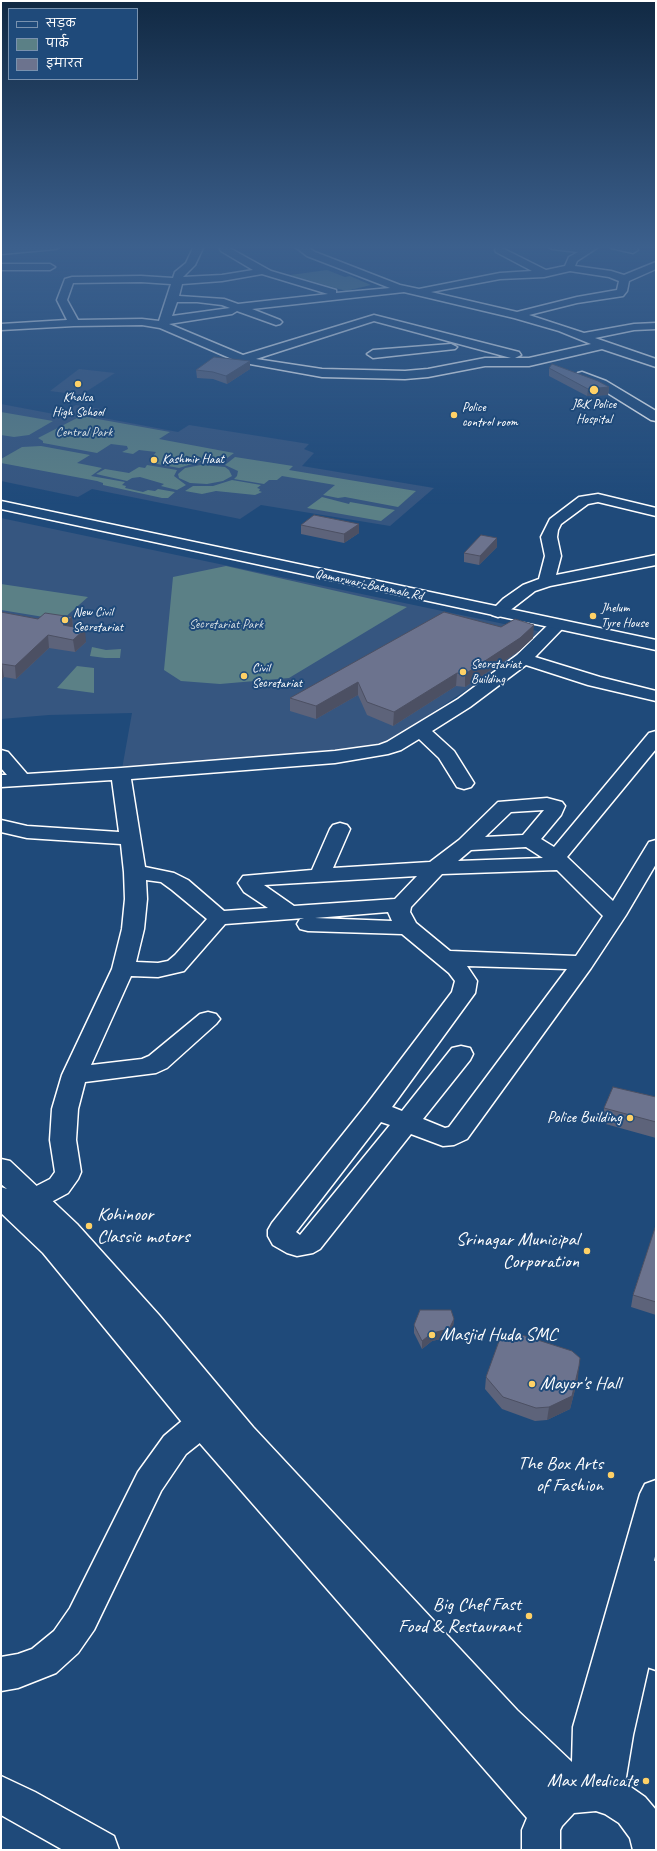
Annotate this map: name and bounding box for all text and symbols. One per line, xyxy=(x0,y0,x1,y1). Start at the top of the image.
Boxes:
legend xyxy=(8,8,138,80)
text: सड़क xyxy=(46,15,76,31)
text: पार्क xyxy=(46,35,69,51)
text: इमारत xyxy=(46,55,83,71)
marker: Khalsa High School xyxy=(73,379,83,389)
marker: J&K Police Hospital xyxy=(588,384,600,396)
place label: Khalsa High School xyxy=(52,390,104,421)
place label: J&K Police Hospital xyxy=(572,397,616,428)
place label: Police control room xyxy=(462,400,518,431)
marker: Police control room xyxy=(449,410,459,420)
park label: Central Park xyxy=(56,425,112,441)
place label: Kashmir Haat xyxy=(162,452,224,468)
marker: Kashmir Haat xyxy=(149,455,159,465)
street label: Qamarwari-Batamalo Rd xyxy=(314,566,424,604)
place label: Jhelum Tyre House xyxy=(601,601,648,632)
place label: New Civil Secretariat xyxy=(73,605,123,636)
marker: Jhelum Tyre House xyxy=(588,611,598,621)
marker: New Civil Secretariat xyxy=(60,615,70,625)
park label: Secretariat Park xyxy=(189,617,263,633)
place label: Secretariat Building xyxy=(471,657,521,688)
place label: Civil Secretariat xyxy=(252,661,302,692)
marker: Secretariat Building xyxy=(458,667,468,677)
marker: Civil Secretariat xyxy=(239,671,249,681)
place label: Police Building xyxy=(547,1108,622,1128)
marker: Police Building xyxy=(625,1113,635,1123)
place label: Kohinoor Classic motors xyxy=(97,1204,189,1248)
marker: Kohinoor Classic motors xyxy=(84,1221,94,1231)
place label: Srinagar Municipal Corporation xyxy=(456,1229,579,1273)
marker: Srinagar Municipal Corporation xyxy=(582,1246,592,1256)
place label: Masjid Huda SMC xyxy=(440,1324,557,1346)
marker: Masjid Huda SMC xyxy=(427,1330,437,1340)
place label: Mayor's Hall xyxy=(540,1373,620,1395)
marker: Mayor's Hall xyxy=(527,1379,537,1389)
place label: The Box Arts of Fashion xyxy=(518,1453,603,1497)
marker: The Box Arts of Fashion xyxy=(606,1470,616,1480)
place label: Big Chef Fast Food & Restaurant xyxy=(398,1594,521,1638)
marker: Big Chef Fast Food & Restaurant xyxy=(524,1611,534,1621)
place label: Max Medicate xyxy=(547,1770,638,1792)
marker: Max Medicate xyxy=(641,1776,651,1786)

